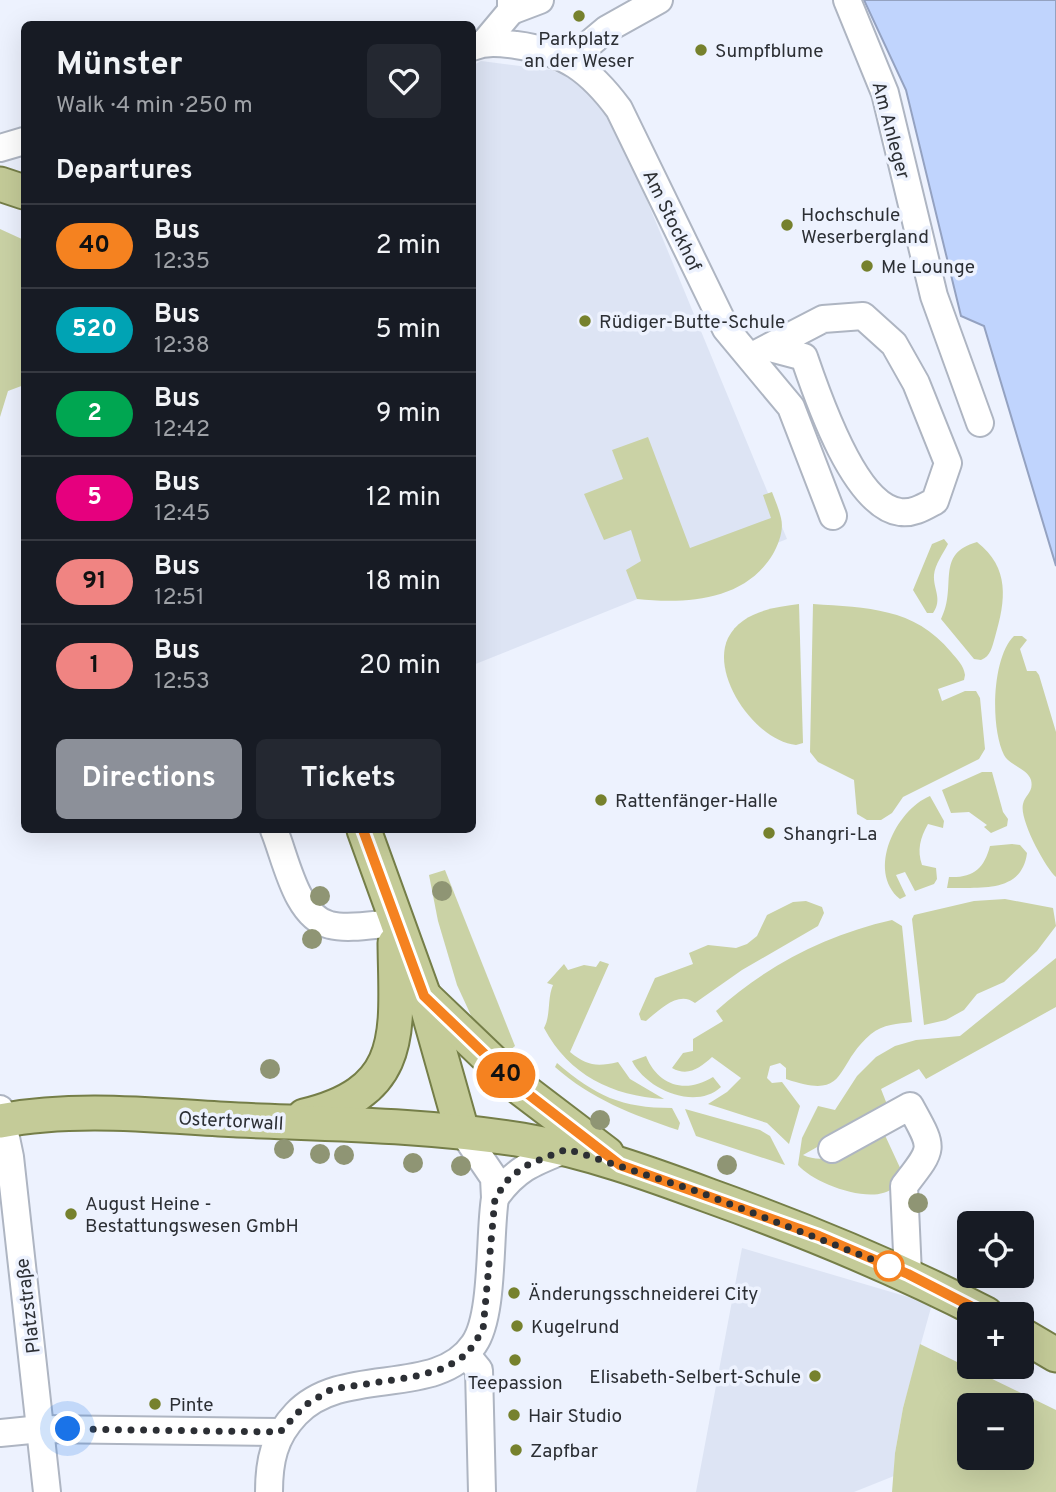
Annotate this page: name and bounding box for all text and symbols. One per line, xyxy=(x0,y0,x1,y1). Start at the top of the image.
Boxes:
marker: Parkplatz an der Weser xyxy=(571,8,587,24)
place label: Parkplatz an der Weser xyxy=(524,28,635,74)
place label: Sumpfblume xyxy=(715,40,824,64)
marker: Sumpfblume xyxy=(693,42,709,58)
button: heart xyxy=(367,44,441,118)
text: Münster xyxy=(56,45,183,87)
street label: Am Anleger xyxy=(866,79,915,183)
text: Walk · 4 min · 250 m xyxy=(56,92,253,121)
text: Departures xyxy=(56,155,193,188)
street label: Am Stockhof xyxy=(636,166,706,276)
place label: Hochschule Weserbergland xyxy=(801,204,929,250)
text: Bus xyxy=(154,215,200,248)
marker: Hochschule Weserbergland xyxy=(779,217,795,233)
text: 2 min xyxy=(376,230,441,263)
text: 40 xyxy=(79,231,110,261)
text: 12:35 xyxy=(154,248,210,277)
place label: Me Lounge xyxy=(881,256,975,280)
marker: Me Lounge xyxy=(859,258,875,274)
text: Bus xyxy=(154,299,200,332)
place label: Rüdiger-Butte-Schule xyxy=(599,311,785,335)
marker: Rüdiger-Butte-Schule xyxy=(577,313,593,329)
text: 5 min xyxy=(375,314,441,347)
text: 520 xyxy=(72,315,117,345)
text: 12:38 xyxy=(154,332,210,361)
text: Bus xyxy=(154,383,200,416)
text: 9 min xyxy=(376,398,441,431)
text: 2 xyxy=(87,399,102,429)
text: 12:42 xyxy=(154,416,210,445)
text: Bus xyxy=(154,467,200,500)
text: 12 min xyxy=(366,482,441,515)
text: 5 xyxy=(87,483,102,513)
text: 12:45 xyxy=(154,500,210,529)
text: Bus xyxy=(154,551,200,584)
text: 18 min xyxy=(366,566,441,599)
text: 91 xyxy=(82,567,107,597)
text: 12:51 xyxy=(154,584,205,613)
text: Bus xyxy=(154,635,200,668)
text: 20 min xyxy=(359,650,441,683)
text: 1 xyxy=(90,651,99,681)
text: 12:53 xyxy=(154,668,210,697)
button: Directions xyxy=(56,739,242,819)
button: Tickets xyxy=(256,739,441,819)
place label: Rattenfänger-Halle xyxy=(615,790,778,814)
marker: Rattenfänger-Halle xyxy=(593,792,609,808)
place label: Shangri-La xyxy=(783,823,877,847)
marker: Shangri-La xyxy=(761,825,777,841)
line badge: 40 xyxy=(475,1052,538,1098)
text: 40 xyxy=(490,1060,522,1090)
street label: Ostertorwall xyxy=(178,1107,284,1137)
place label: August Heine - Bestattungswesen GmbH xyxy=(85,1193,299,1239)
marker: August Heine - Bestattungswesen GmbH xyxy=(63,1206,79,1222)
map controls xyxy=(957,1211,1034,1470)
button: locate xyxy=(957,1211,1034,1288)
unlabelled marker xyxy=(874,1251,904,1281)
street label: Platzstraße xyxy=(11,1257,47,1355)
place label: Änderungsschneiderei City xyxy=(528,1282,758,1307)
marker: Änderungsschneiderei City xyxy=(506,1285,522,1301)
button: + xyxy=(957,1302,1034,1379)
place label: Kugelrund xyxy=(531,1316,620,1340)
marker: Kugelrund xyxy=(509,1318,525,1334)
marker: Teepassion xyxy=(507,1352,523,1368)
place label: Elisabeth-Selbert-Schule xyxy=(589,1366,801,1390)
marker: Elisabeth-Selbert-Schule xyxy=(807,1368,823,1384)
place label: Teepassion xyxy=(467,1372,563,1396)
button: − xyxy=(957,1393,1034,1470)
place label: Pinte xyxy=(169,1394,213,1418)
marker: Pinte xyxy=(147,1396,163,1412)
place label: Hair Studio xyxy=(528,1405,622,1429)
marker: Hair Studio xyxy=(506,1407,522,1423)
your location xyxy=(50,1411,85,1446)
place label: Zapfbar xyxy=(530,1440,599,1464)
marker: Zapfbar xyxy=(508,1442,524,1458)

